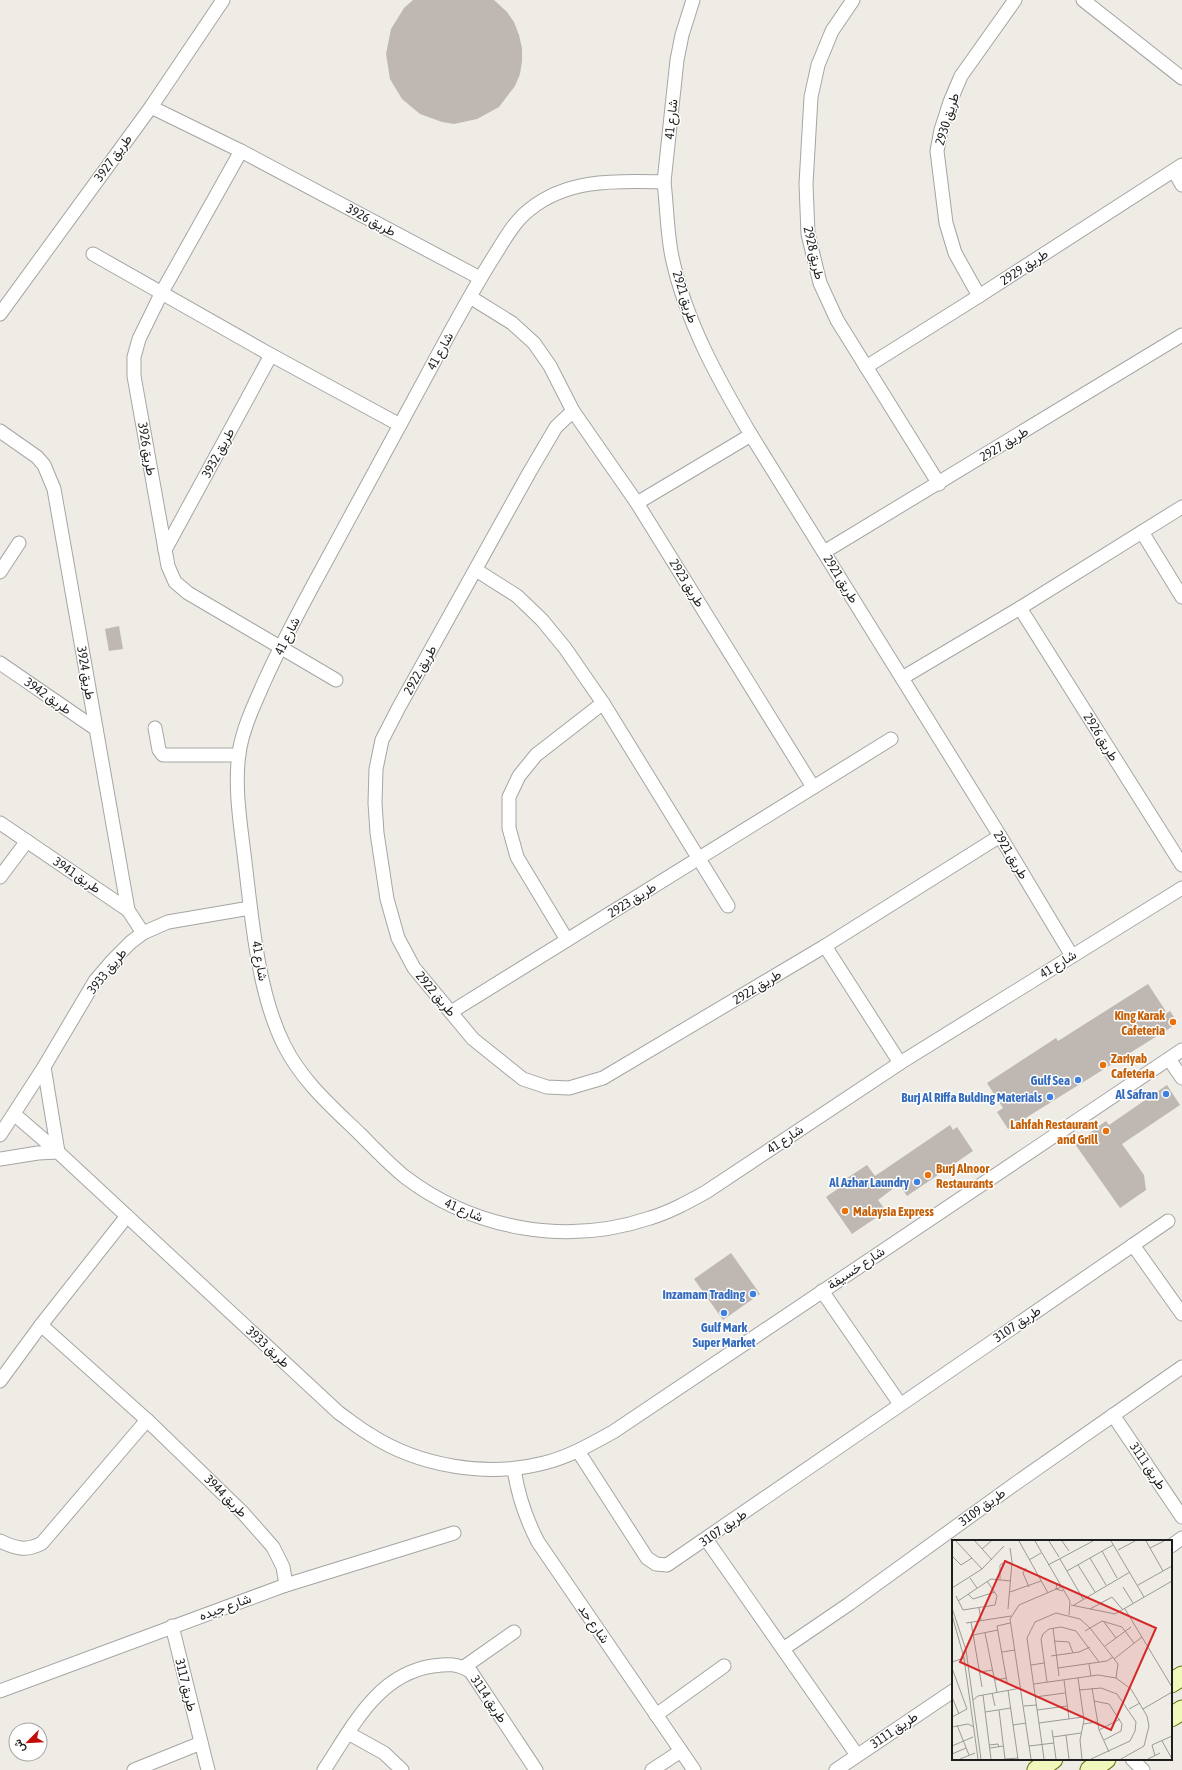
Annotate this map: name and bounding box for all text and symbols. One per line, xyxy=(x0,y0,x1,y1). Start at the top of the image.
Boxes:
street label: طريق 2930 xyxy=(932,91,963,147)
street label: شارع 41 xyxy=(661,98,683,140)
street label: طريق 3927 xyxy=(91,132,136,185)
street label: طريق 3926 xyxy=(343,201,398,240)
street label: طريق 2928 xyxy=(800,225,827,281)
street label: طريق 2929 xyxy=(997,246,1051,289)
street label: طريق 2921 xyxy=(669,269,700,325)
street label: شارع 41 xyxy=(424,330,458,373)
street label: طريق 3926 xyxy=(134,421,159,477)
street label: طريق 2927 xyxy=(977,424,1031,465)
street label: طريق 3932 xyxy=(199,426,238,481)
street label: طريق 2921 xyxy=(820,552,862,606)
street label: طريق 2923 xyxy=(666,556,708,610)
street label: شارع 41 xyxy=(271,615,305,658)
street label: طريق 2922 xyxy=(400,643,440,698)
street label: طريق 3924 xyxy=(73,645,98,701)
street label: طريق 3942 xyxy=(21,674,74,718)
street label: طريق 2926 xyxy=(1080,710,1122,764)
street label: طريق 2921 xyxy=(990,828,1031,882)
street label: طريق 3941 xyxy=(50,854,103,897)
street label: طريق 2923 xyxy=(605,879,659,921)
street label: شارع 41 xyxy=(247,940,271,982)
street label: طريق 3933 xyxy=(84,945,131,997)
street label: شارع 41 xyxy=(1037,947,1080,983)
street label: طريق 2922 xyxy=(730,967,784,1008)
street label: طريق 2922 xyxy=(412,969,459,1020)
place label: King Karak Cafeteria xyxy=(1114,1008,1165,1038)
marker: King Karak Cafeteria xyxy=(1168,1017,1178,1027)
place label: Zariyab Cafeteria xyxy=(1111,1051,1155,1081)
marker: Zariyab Cafeteria xyxy=(1098,1060,1108,1070)
place label: Gulf Sea xyxy=(1031,1073,1070,1088)
marker: Gulf Sea xyxy=(1073,1075,1083,1085)
place label: Al Safran xyxy=(1114,1087,1158,1102)
marker: Al Safran xyxy=(1161,1089,1171,1099)
place label: Burj Al Riffa Bulding Materials xyxy=(901,1090,1042,1105)
marker: Burj Al Riffa Bulding Materials xyxy=(1045,1092,1055,1102)
place label: Lahfah Restaurant and Grill xyxy=(1010,1117,1099,1147)
street label: شارع 41 xyxy=(764,1122,807,1158)
marker: Lahfah Restaurant and Grill xyxy=(1101,1126,1111,1136)
place label: Burj Alnoor Restaurants xyxy=(936,1161,994,1191)
marker: Burj Alnoor Restaurants xyxy=(923,1170,933,1180)
place label: Al Azhar Laundry xyxy=(828,1175,910,1190)
marker: Al Azhar Laundry xyxy=(912,1177,922,1187)
street label: شارع 41 xyxy=(442,1195,485,1227)
place label: Malaysia Express xyxy=(853,1204,934,1219)
marker: Malaysia Express xyxy=(840,1206,850,1216)
street label: شارع خسيفة xyxy=(825,1243,888,1294)
place label: Inzamam Trading xyxy=(663,1287,745,1302)
marker: Inzamam Trading xyxy=(748,1289,758,1299)
street label: طريق 3107 xyxy=(991,1303,1044,1346)
marker: Gulf Mark Super Market xyxy=(719,1308,729,1318)
place label: Gulf Mark Super Market xyxy=(692,1320,756,1350)
street label: طريق 3933 xyxy=(243,1323,293,1372)
street label: طريق 3111 xyxy=(1126,1440,1169,1493)
street label: طريق 3944 xyxy=(201,1472,250,1521)
street label: طريق 3109 xyxy=(956,1485,1009,1530)
street label: طريق 3107 xyxy=(697,1506,750,1550)
inset map xyxy=(952,1540,1172,1760)
street label: شارع جيده xyxy=(197,1591,254,1625)
street label: شارع حد xyxy=(574,1602,613,1647)
street label: طريق 3117 xyxy=(171,1657,200,1713)
street label: طريق 3114 xyxy=(467,1673,510,1726)
street label: طريق 3111 xyxy=(868,1709,921,1752)
north arrow xyxy=(8,1722,48,1762)
text: ش xyxy=(11,1737,28,1755)

